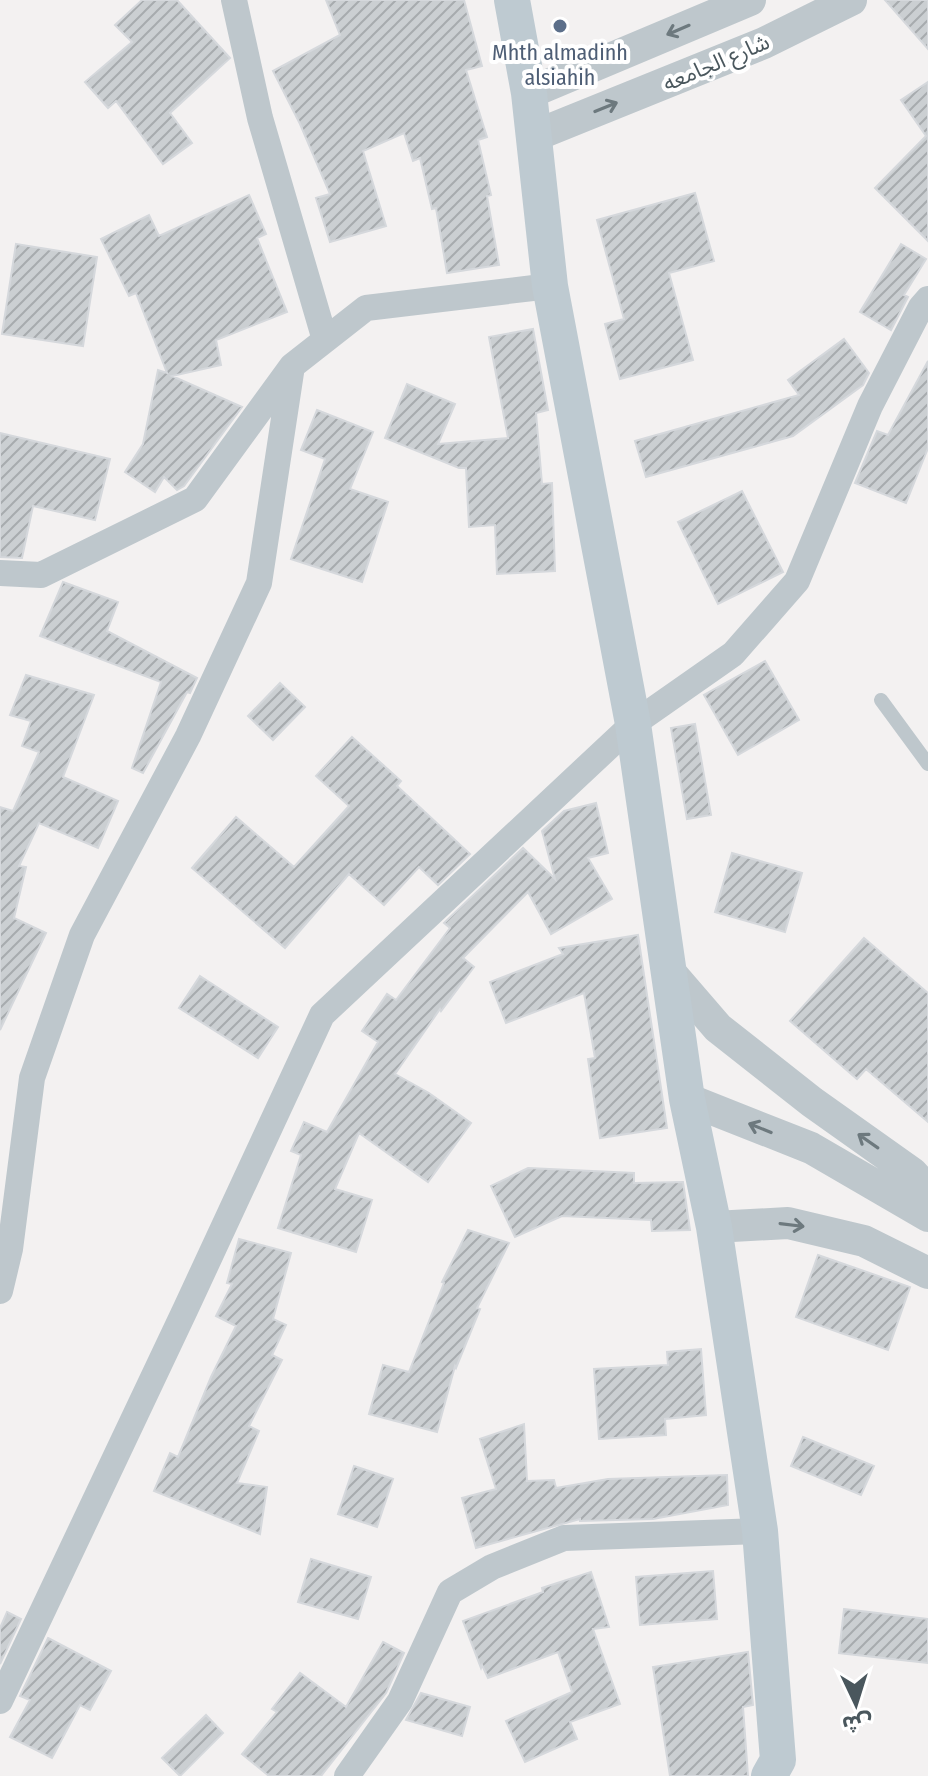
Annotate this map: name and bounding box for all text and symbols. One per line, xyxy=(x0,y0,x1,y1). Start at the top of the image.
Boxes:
marker: Mhth almadinh alsiahih xyxy=(551,17,569,35)
one-way arrow xyxy=(666,24,691,39)
street label: شارع الجامعه xyxy=(659,28,775,100)
place label: Mhth almadinh alsiahih xyxy=(492,39,628,91)
one-way arrow xyxy=(593,99,618,113)
one-way arrow xyxy=(748,1120,773,1134)
one-way arrow xyxy=(857,1133,879,1149)
one-way arrow xyxy=(778,1218,805,1233)
north arrow xyxy=(816,1664,896,1744)
text: ش xyxy=(841,1709,873,1738)

